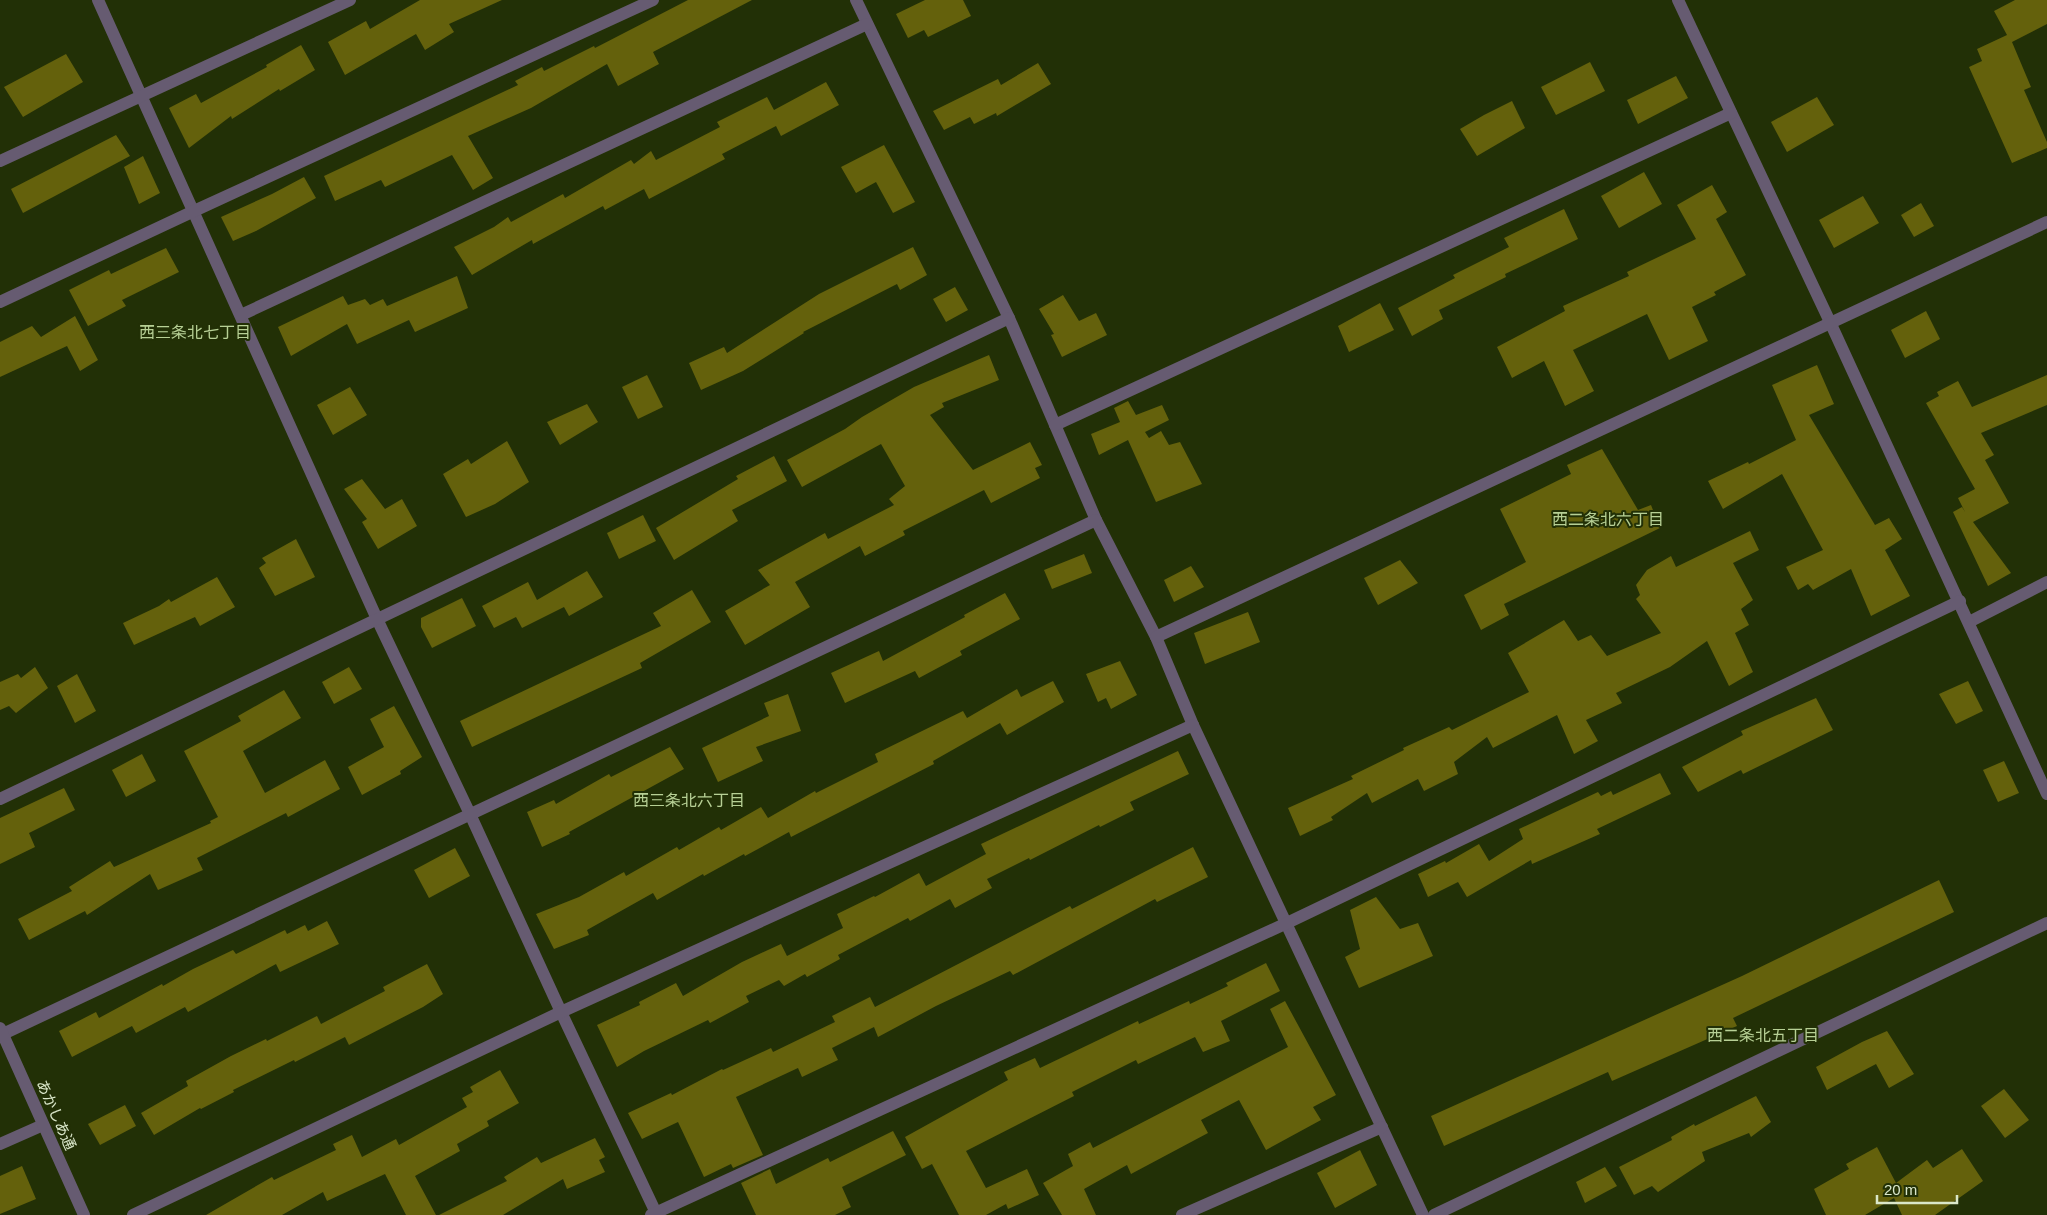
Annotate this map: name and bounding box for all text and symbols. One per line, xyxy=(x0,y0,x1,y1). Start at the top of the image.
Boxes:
district label: 西三条北七丁目 xyxy=(139,324,251,341)
district label: 西二条北六丁目 xyxy=(1552,511,1664,528)
district label: 西三条北六丁目 xyxy=(633,792,745,809)
district label: 西二条北五丁目 xyxy=(1707,1027,1819,1044)
street label: あかしあ通 xyxy=(33,1077,79,1153)
scale bar xyxy=(1877,1172,1957,1204)
text: 20 m xyxy=(1884,1181,1917,1198)

